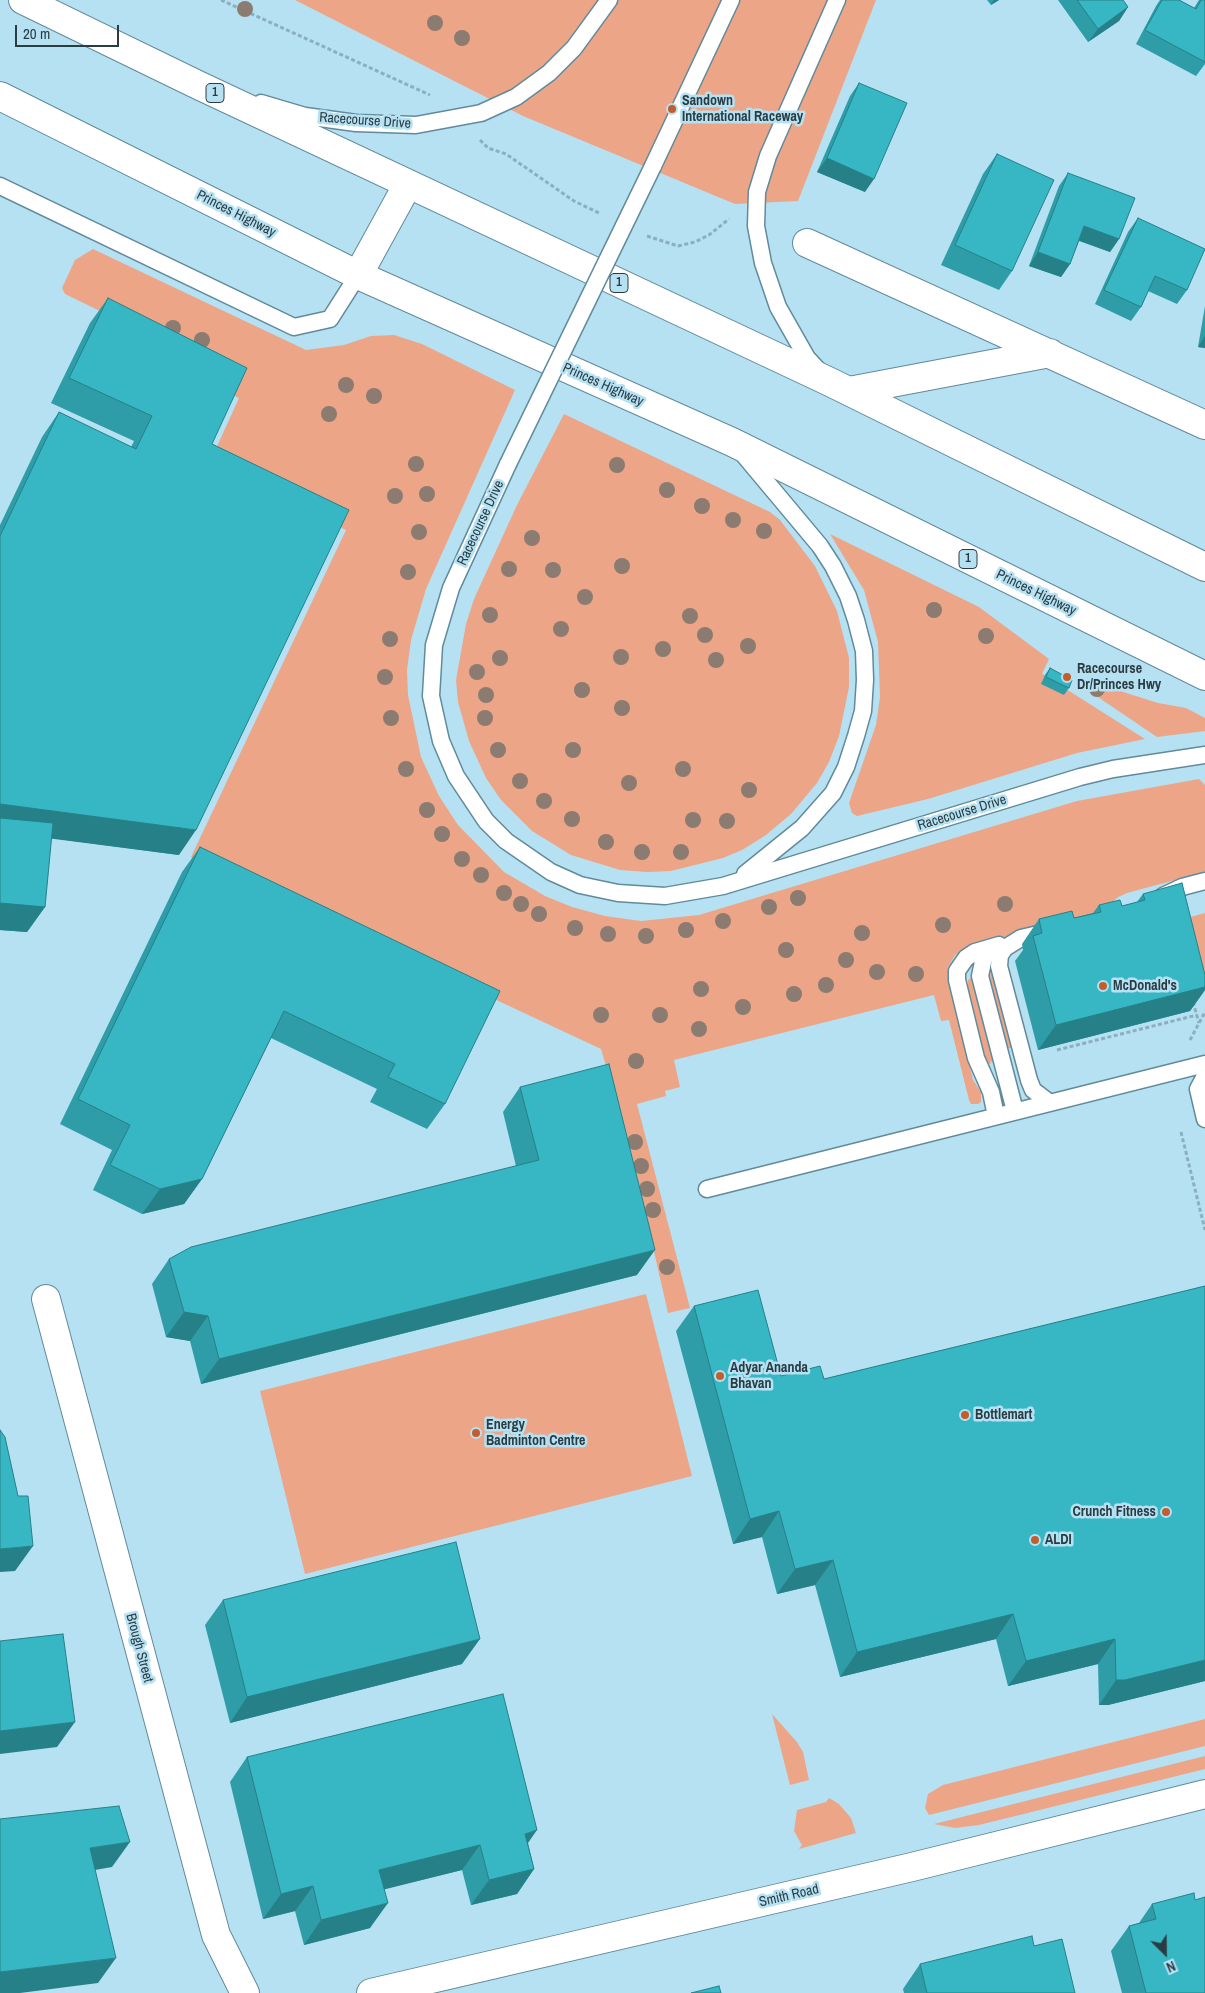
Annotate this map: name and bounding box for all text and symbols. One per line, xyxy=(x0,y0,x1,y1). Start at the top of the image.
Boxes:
scale bar xyxy=(18,15,121,47)
text: 20 m xyxy=(23,23,50,44)
road number: 1 xyxy=(206,84,224,102)
place label: Sandown International Raceway xyxy=(682,93,803,125)
marker: Sandown International Raceway xyxy=(666,103,678,115)
street label: Racecourse Drive xyxy=(319,109,411,133)
street label: Princes Highway xyxy=(194,187,278,241)
road number: 1 xyxy=(610,274,628,292)
street label: Princes Highway xyxy=(560,360,646,410)
street label: Racecourse Drive xyxy=(454,478,508,568)
road number: 1 xyxy=(959,550,977,568)
street label: Princes Highway xyxy=(993,566,1079,620)
place label: Racecourse Dr/Princes Hwy xyxy=(1077,661,1161,694)
marker: Racecourse Dr/Princes Hwy xyxy=(1061,671,1073,683)
street label: Racecourse Drive xyxy=(916,792,1008,834)
place label: McDonald's xyxy=(1113,978,1177,994)
marker: McDonald's xyxy=(1097,980,1109,992)
place label: Adyar Ananda Bhavan xyxy=(730,1360,808,1392)
marker: Adyar Ananda Bhavan xyxy=(714,1370,726,1382)
place label: Bottlemart xyxy=(975,1407,1032,1423)
marker: Bottlemart xyxy=(959,1409,971,1421)
place label: Energy Badminton Centre xyxy=(486,1417,585,1450)
marker: Energy Badminton Centre xyxy=(470,1427,482,1439)
place label: Crunch Fitness xyxy=(1072,1504,1156,1520)
marker: Crunch Fitness xyxy=(1160,1506,1172,1518)
place label: ALDI xyxy=(1045,1532,1072,1548)
marker: ALDI xyxy=(1029,1534,1041,1546)
street label: Brough Street xyxy=(122,1612,156,1684)
street label: Smith Road xyxy=(758,1881,820,1911)
north arrow xyxy=(1140,1928,1190,1978)
text: N xyxy=(1164,1957,1178,1977)

